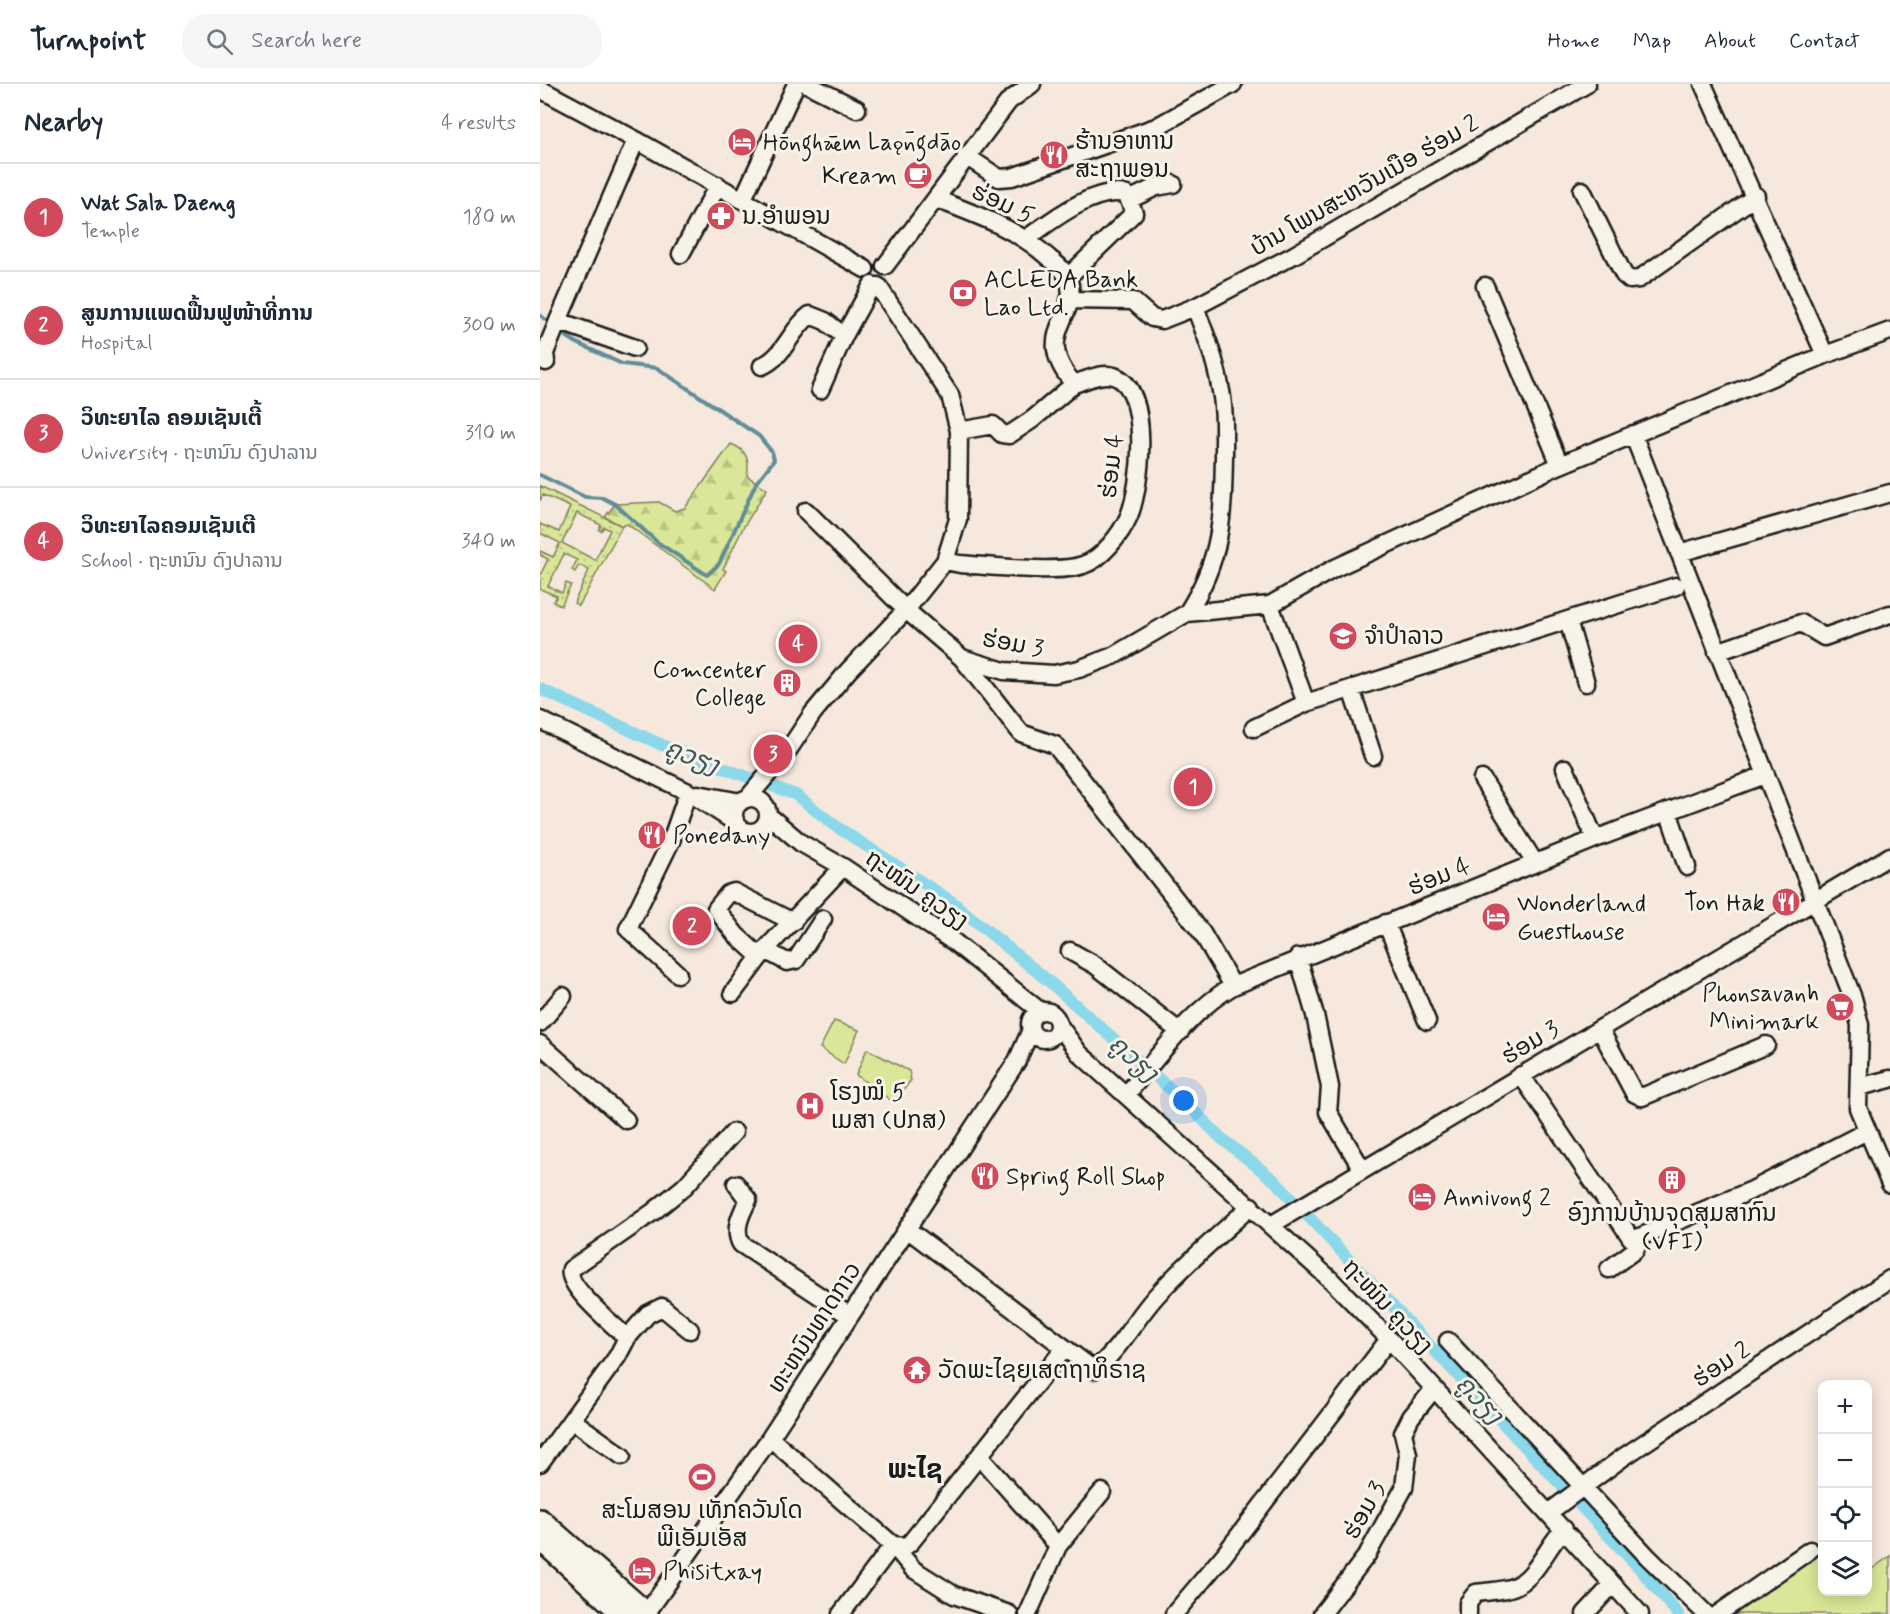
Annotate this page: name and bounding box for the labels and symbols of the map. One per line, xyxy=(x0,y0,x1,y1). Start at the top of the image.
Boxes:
street label: ບ້ານ ໂພນສະຫວັນເນືອ ຮ່ອມ 2 xyxy=(1245,108,1485,264)
hotel icon: Hōnghǣm Laǭngdāo xyxy=(726,126,758,158)
place label: ຮ້ານອາຫານ ສະຖາພອນ xyxy=(1075,127,1174,186)
place label: Hōnghǣm Laǭngdāo xyxy=(763,128,961,162)
restaurant icon: ຮ້ານອາຫານ ສະຖາພອນ xyxy=(1038,139,1070,171)
cafe icon: Kream xyxy=(902,159,934,191)
place label: Kream xyxy=(822,161,897,192)
street label: ຮ່ອມ 5 xyxy=(966,177,1038,232)
pharmacy icon: ນ.ອຳພອນ xyxy=(705,200,737,232)
place label: ນ.ອຳພອນ xyxy=(742,202,831,233)
place label: ACLEDA Bank Lao Ltd. xyxy=(984,265,1138,324)
bank icon: ACLEDA Bank Lao Ltd. xyxy=(947,277,979,309)
street label: ຮ່ອມ 4 xyxy=(1094,432,1131,500)
school or university icon: ຈຳປຳລາວ xyxy=(1327,620,1359,652)
pin: 4 xyxy=(778,622,818,666)
place label: ຈຳປຳລາວ xyxy=(1364,622,1444,653)
street label: ຮ່ອມ 3 xyxy=(980,624,1046,665)
place label: Comcenter College xyxy=(652,655,767,714)
building icon: Comcenter College xyxy=(771,667,803,699)
water label: ຄູວຽງ xyxy=(659,732,725,784)
pin: 3 xyxy=(754,732,792,776)
pin: 1 xyxy=(1174,764,1212,810)
restaurant icon: Ponedany xyxy=(636,819,668,851)
place label: Ponedany xyxy=(673,821,770,852)
street label: ຖະໜົນ ຄູວຽງ xyxy=(858,843,974,937)
street label: ຮ່ອມ 4 xyxy=(1404,851,1475,904)
restaurant icon: Ton Hak xyxy=(1770,886,1802,918)
place label: Ton Hak xyxy=(1684,888,1765,919)
place label: Wonderland Guesthouse xyxy=(1517,889,1646,948)
hotel icon: Wonderland Guesthouse xyxy=(1480,901,1512,933)
pin: 2 xyxy=(672,904,712,948)
place label: Phonsavanh Minimark xyxy=(1702,979,1819,1038)
supermarket icon: Phonsavanh Minimark xyxy=(1824,991,1856,1023)
street label: ຮ່ອມ 3 xyxy=(1496,1014,1565,1072)
water label: ຄູວຽງ xyxy=(1101,1028,1166,1092)
place label: ໂຮງໝໍ 5 ເມສາ (ປກສ) xyxy=(830,1078,946,1137)
your location xyxy=(1169,1086,1198,1115)
hospital icon: ໂຮງໝໍ 5 ເມສາ (ປກສ) xyxy=(794,1090,826,1122)
restaurant icon: Spring Roll Shop xyxy=(969,1160,1001,1192)
place label: Spring Roll Shop xyxy=(1006,1162,1165,1196)
building icon: ອົງການບ້ານຈຸດສຸມສາກົນ (VFI) xyxy=(1656,1164,1688,1196)
hotel icon: Annivong 2 xyxy=(1406,1181,1438,1213)
place label: Annivong 2 xyxy=(1443,1183,1551,1217)
place label: ອົງການບ້ານຈຸດສຸມສາກົນ (VFI) xyxy=(1567,1199,1777,1258)
street label: ຖະໜົນ ຄູວຽງ xyxy=(1335,1253,1439,1361)
street label: ທະຫນົນທາດກາວ xyxy=(761,1256,869,1399)
street label: ຮ່ອມ 2 xyxy=(1687,1335,1757,1395)
temple icon: ວັດພະໄຊຍເສຕຖາທິຣາຊ xyxy=(901,1354,933,1386)
place label: ວັດພະໄຊຍເສຕຖາທິຣາຊ xyxy=(938,1356,1146,1387)
water label: ຄູວຽງ xyxy=(1447,1368,1511,1433)
district label: ພະໄຊ xyxy=(888,1453,942,1488)
sports icon: ສະໂມສອນ ເທັກຄວັນໂດ ພີເອັມເອັສ xyxy=(686,1461,718,1493)
street label: ຮ່ອມ 3 xyxy=(1337,1476,1394,1545)
place label: ສະໂມສອນ ເທັກຄວັນໂດ ພີເອັມເອັສ xyxy=(601,1496,803,1555)
hotel icon: Phisitxay xyxy=(626,1555,658,1587)
place label: Phisitxay xyxy=(663,1557,762,1588)

